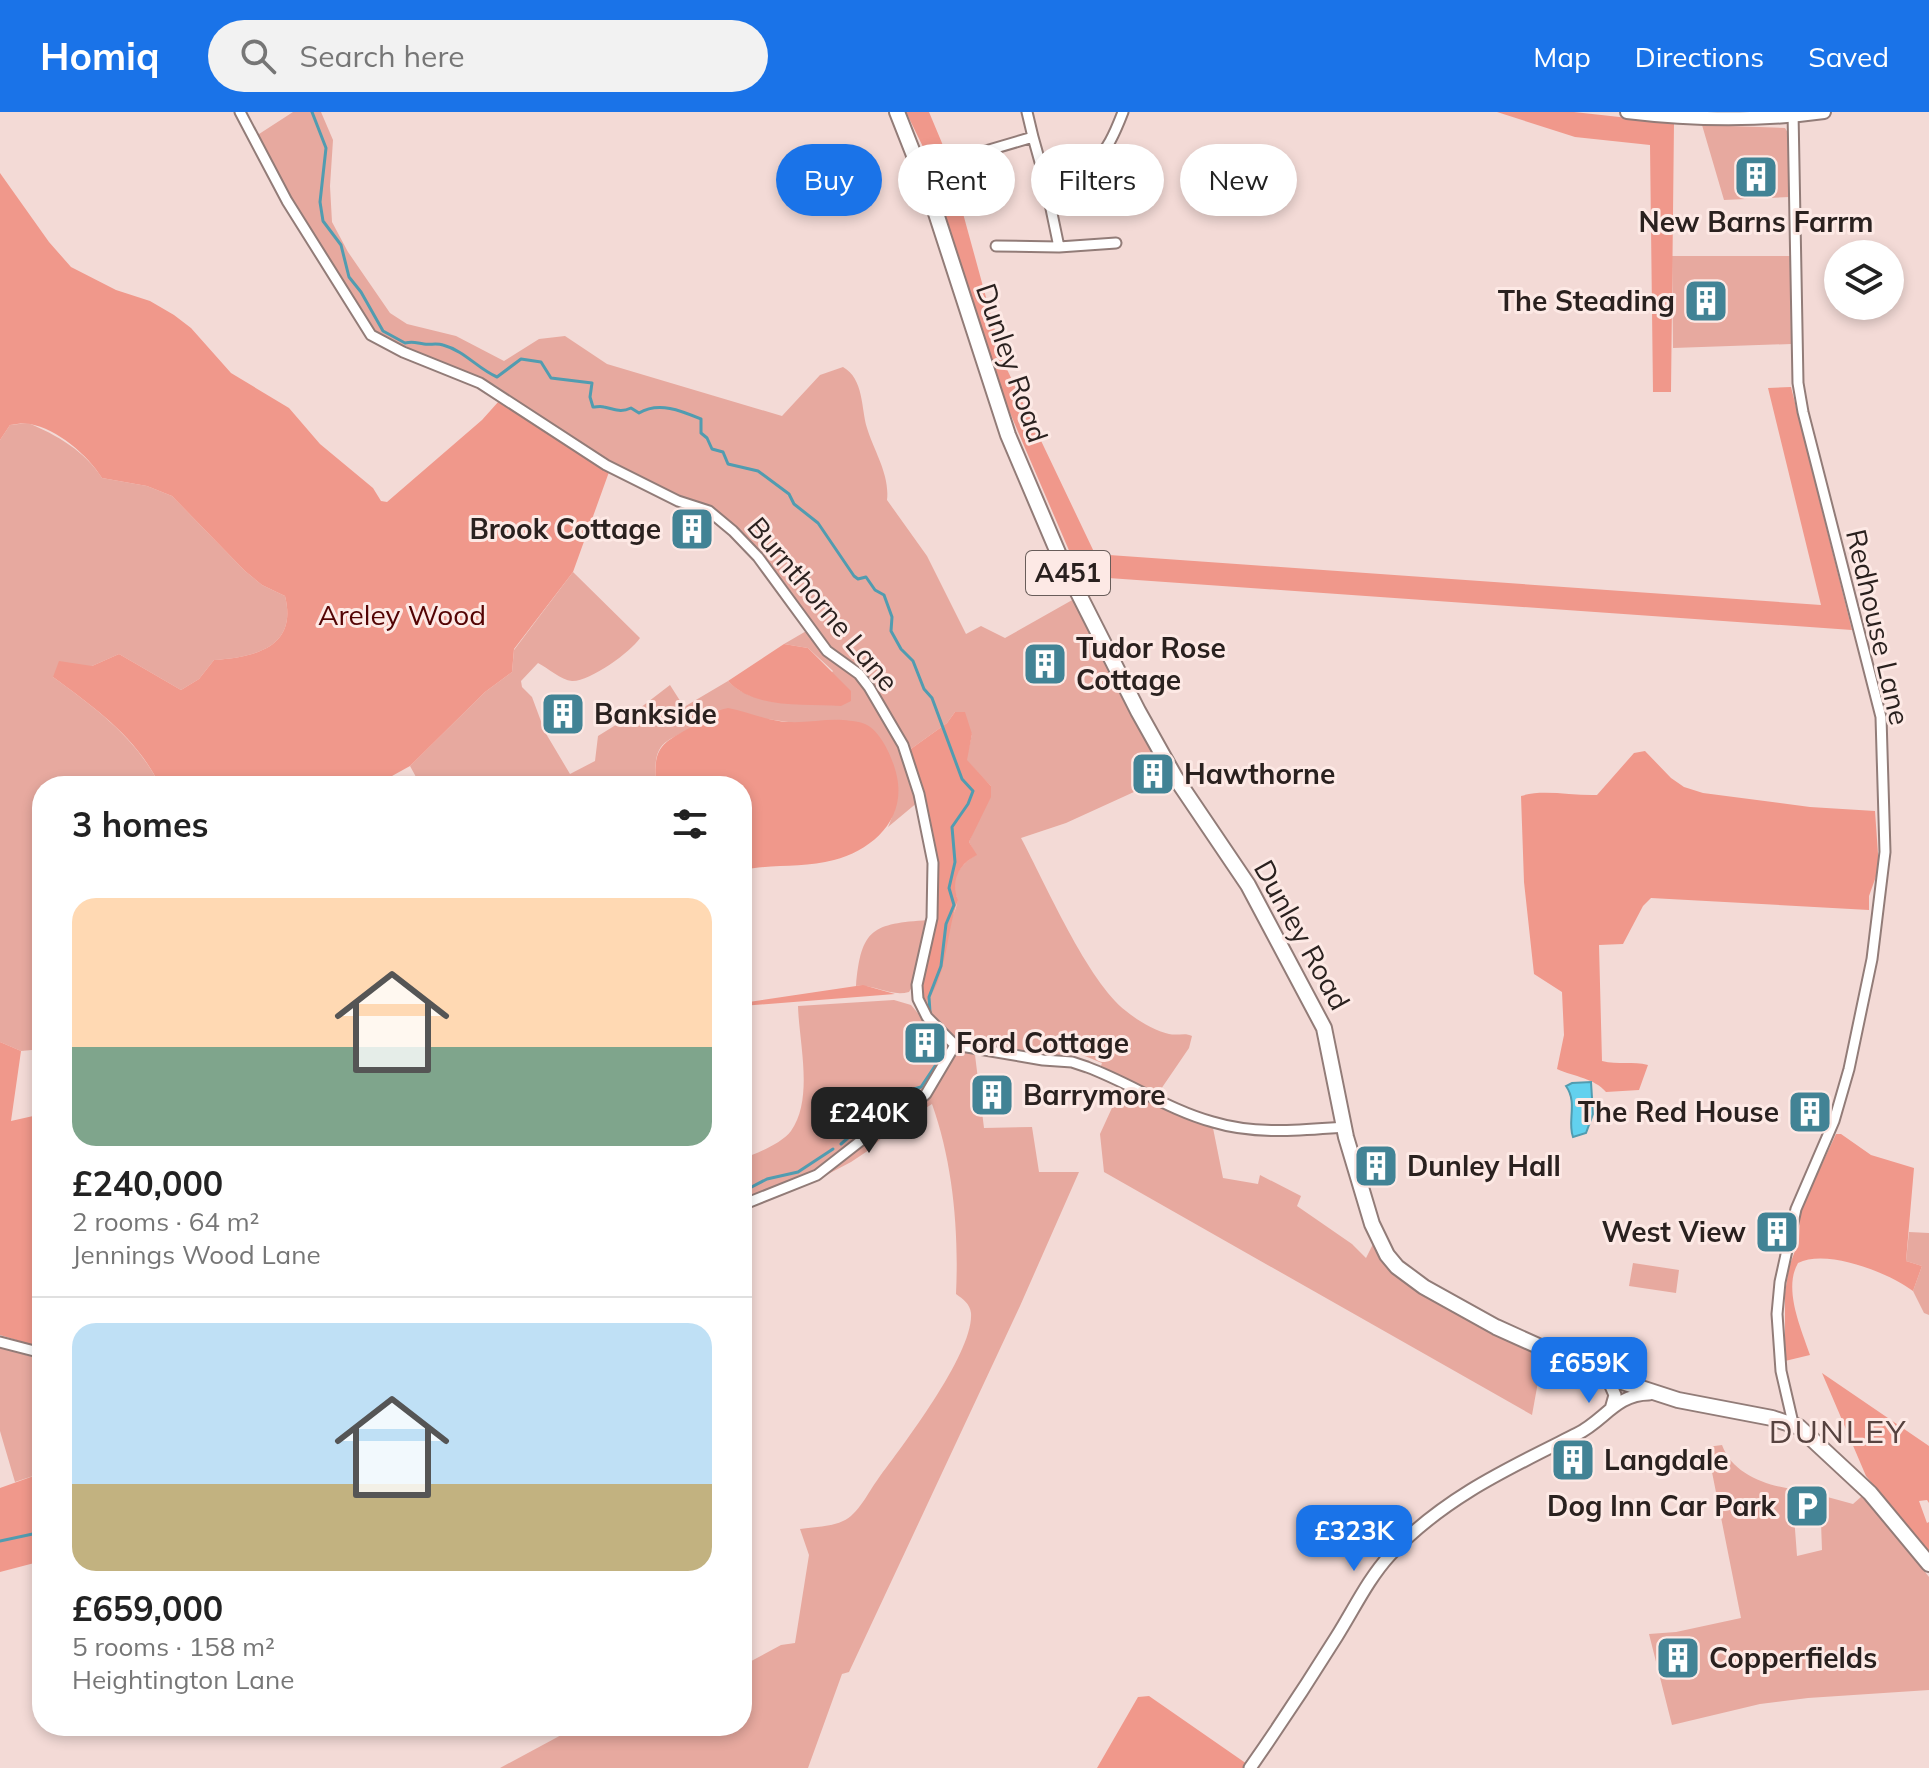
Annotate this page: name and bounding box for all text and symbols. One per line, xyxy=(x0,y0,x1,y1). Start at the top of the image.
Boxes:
search box xyxy=(208,20,768,92)
text: Homiq xyxy=(40,32,160,80)
icon: search xyxy=(236,34,280,78)
text: Search here xyxy=(300,37,464,75)
text: Map xyxy=(1533,39,1591,74)
text: Directions xyxy=(1635,39,1764,74)
text: Saved xyxy=(1808,39,1889,74)
chip: Buy xyxy=(776,144,882,216)
chip: Rent xyxy=(898,144,1015,216)
chip: Filters xyxy=(1031,144,1164,216)
chip: New xyxy=(1180,144,1297,216)
building icon: New Barns Farrm xyxy=(1732,153,1780,201)
place label: New Barns Farrm xyxy=(1639,204,1873,239)
map controls xyxy=(1824,240,1904,320)
button: layers xyxy=(1824,240,1904,320)
building icon: The Steading xyxy=(1682,277,1730,325)
street label: Dunley Road xyxy=(969,279,1056,447)
place label: The Steading xyxy=(1498,283,1675,318)
building icon: Brook Cottage xyxy=(668,505,716,553)
street label: Burnthorne Lane xyxy=(740,509,906,698)
place label: Brook Cottage xyxy=(469,511,661,546)
street label: Redhouse Lane xyxy=(1839,526,1918,728)
road number: A451 xyxy=(1026,551,1110,595)
park label: Areley Wood xyxy=(318,597,486,632)
place label: Tudor Rose Cottage xyxy=(1076,630,1226,697)
building icon: Tudor Rose Cottage xyxy=(1021,640,1069,688)
building icon: Bankside xyxy=(539,690,587,738)
place label: Bankside xyxy=(594,696,717,731)
building icon: Hawthorne xyxy=(1129,750,1177,798)
place label: Hawthorne xyxy=(1184,756,1335,791)
icon: filters xyxy=(668,802,712,846)
text: 3 homes xyxy=(72,803,209,846)
street label: Dunley Road xyxy=(1247,854,1358,1016)
icon: home xyxy=(320,950,464,1094)
building icon: Ford Cottage xyxy=(901,1019,949,1067)
place label: Ford Cottage xyxy=(956,1025,1129,1060)
building icon: Barrymore xyxy=(968,1071,1016,1119)
place label: Barrymore xyxy=(1023,1077,1166,1112)
pin: £240K xyxy=(813,1087,925,1155)
building icon: The Red House xyxy=(1786,1088,1834,1136)
place label: The Red House xyxy=(1578,1094,1779,1129)
text: £240K xyxy=(829,1096,909,1129)
building icon: Dunley Hall xyxy=(1352,1142,1400,1190)
place label: Dunley Hall xyxy=(1407,1148,1561,1183)
text: £240,000 xyxy=(72,1162,223,1205)
text: 2 rooms · 64 m² xyxy=(72,1205,259,1238)
building icon: West View xyxy=(1753,1208,1801,1256)
place label: West View xyxy=(1602,1214,1746,1249)
text: Jennings Wood Lane xyxy=(72,1238,321,1271)
pin: £659K xyxy=(1533,1337,1645,1405)
text: £659K xyxy=(1549,1346,1629,1379)
icon: home xyxy=(320,1375,464,1519)
district label: DUNLEY xyxy=(1769,1411,1907,1451)
building icon: Langdale xyxy=(1549,1436,1597,1484)
place label: Langdale xyxy=(1604,1442,1729,1477)
parking icon: Dog Inn Car Park xyxy=(1783,1482,1831,1530)
place label: Dog Inn Car Park xyxy=(1547,1488,1777,1523)
pin: £323K xyxy=(1298,1505,1410,1573)
text: £323K xyxy=(1314,1514,1394,1547)
text: £659,000 xyxy=(72,1587,223,1630)
text: 5 rooms · 158 m² xyxy=(72,1630,275,1663)
building icon: Copperfields xyxy=(1654,1634,1702,1682)
place label: Copperfields xyxy=(1709,1640,1877,1675)
text: Heightington Lane xyxy=(72,1663,294,1696)

